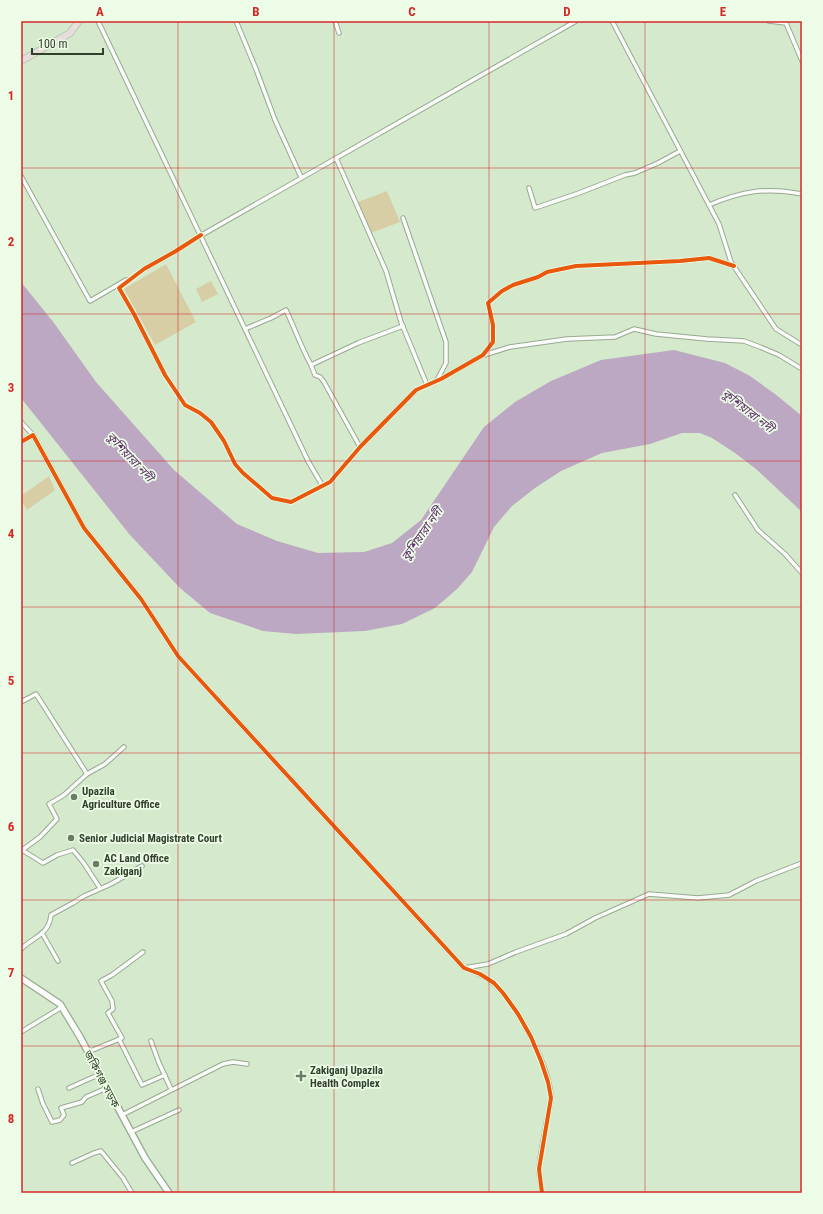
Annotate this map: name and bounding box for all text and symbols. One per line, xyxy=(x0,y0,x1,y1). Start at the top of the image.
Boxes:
text: A xyxy=(96,4,104,19)
text: B xyxy=(252,4,260,19)
text: C xyxy=(408,4,416,19)
text: D xyxy=(563,4,571,19)
text: E xyxy=(720,4,727,19)
scale bar xyxy=(32,30,103,56)
text: 100 m xyxy=(38,37,68,51)
text: 1 xyxy=(8,88,14,103)
text: 2 xyxy=(8,234,15,249)
text: 3 xyxy=(8,380,14,395)
water label: কুশিয়ারা নদী xyxy=(719,386,779,437)
water label: কুশিয়ারা নদী xyxy=(104,430,158,486)
water label: কুশিয়ারা নদী xyxy=(399,502,447,563)
text: 4 xyxy=(8,526,15,541)
text: 5 xyxy=(8,673,15,688)
place label: Upazila Agriculture Office xyxy=(82,785,160,811)
marker: Upazila Agriculture Office xyxy=(69,792,79,802)
text: 6 xyxy=(8,819,15,834)
place label: Senior Judicial Magistrate Court xyxy=(79,832,222,845)
marker: Senior Judicial Magistrate Court xyxy=(66,833,76,843)
place label: AC Land Office Zakiganj xyxy=(104,852,169,878)
marker: AC Land Office Zakiganj xyxy=(91,859,101,869)
text: 7 xyxy=(8,965,15,980)
street label: জকিগঞ্জ সড়ক xyxy=(81,1048,122,1110)
place label: Zakiganj Upazila Health Complex xyxy=(310,1064,383,1090)
marker: Zakiganj Upazila Health Complex xyxy=(295,1070,307,1082)
text: 8 xyxy=(8,1111,14,1126)

